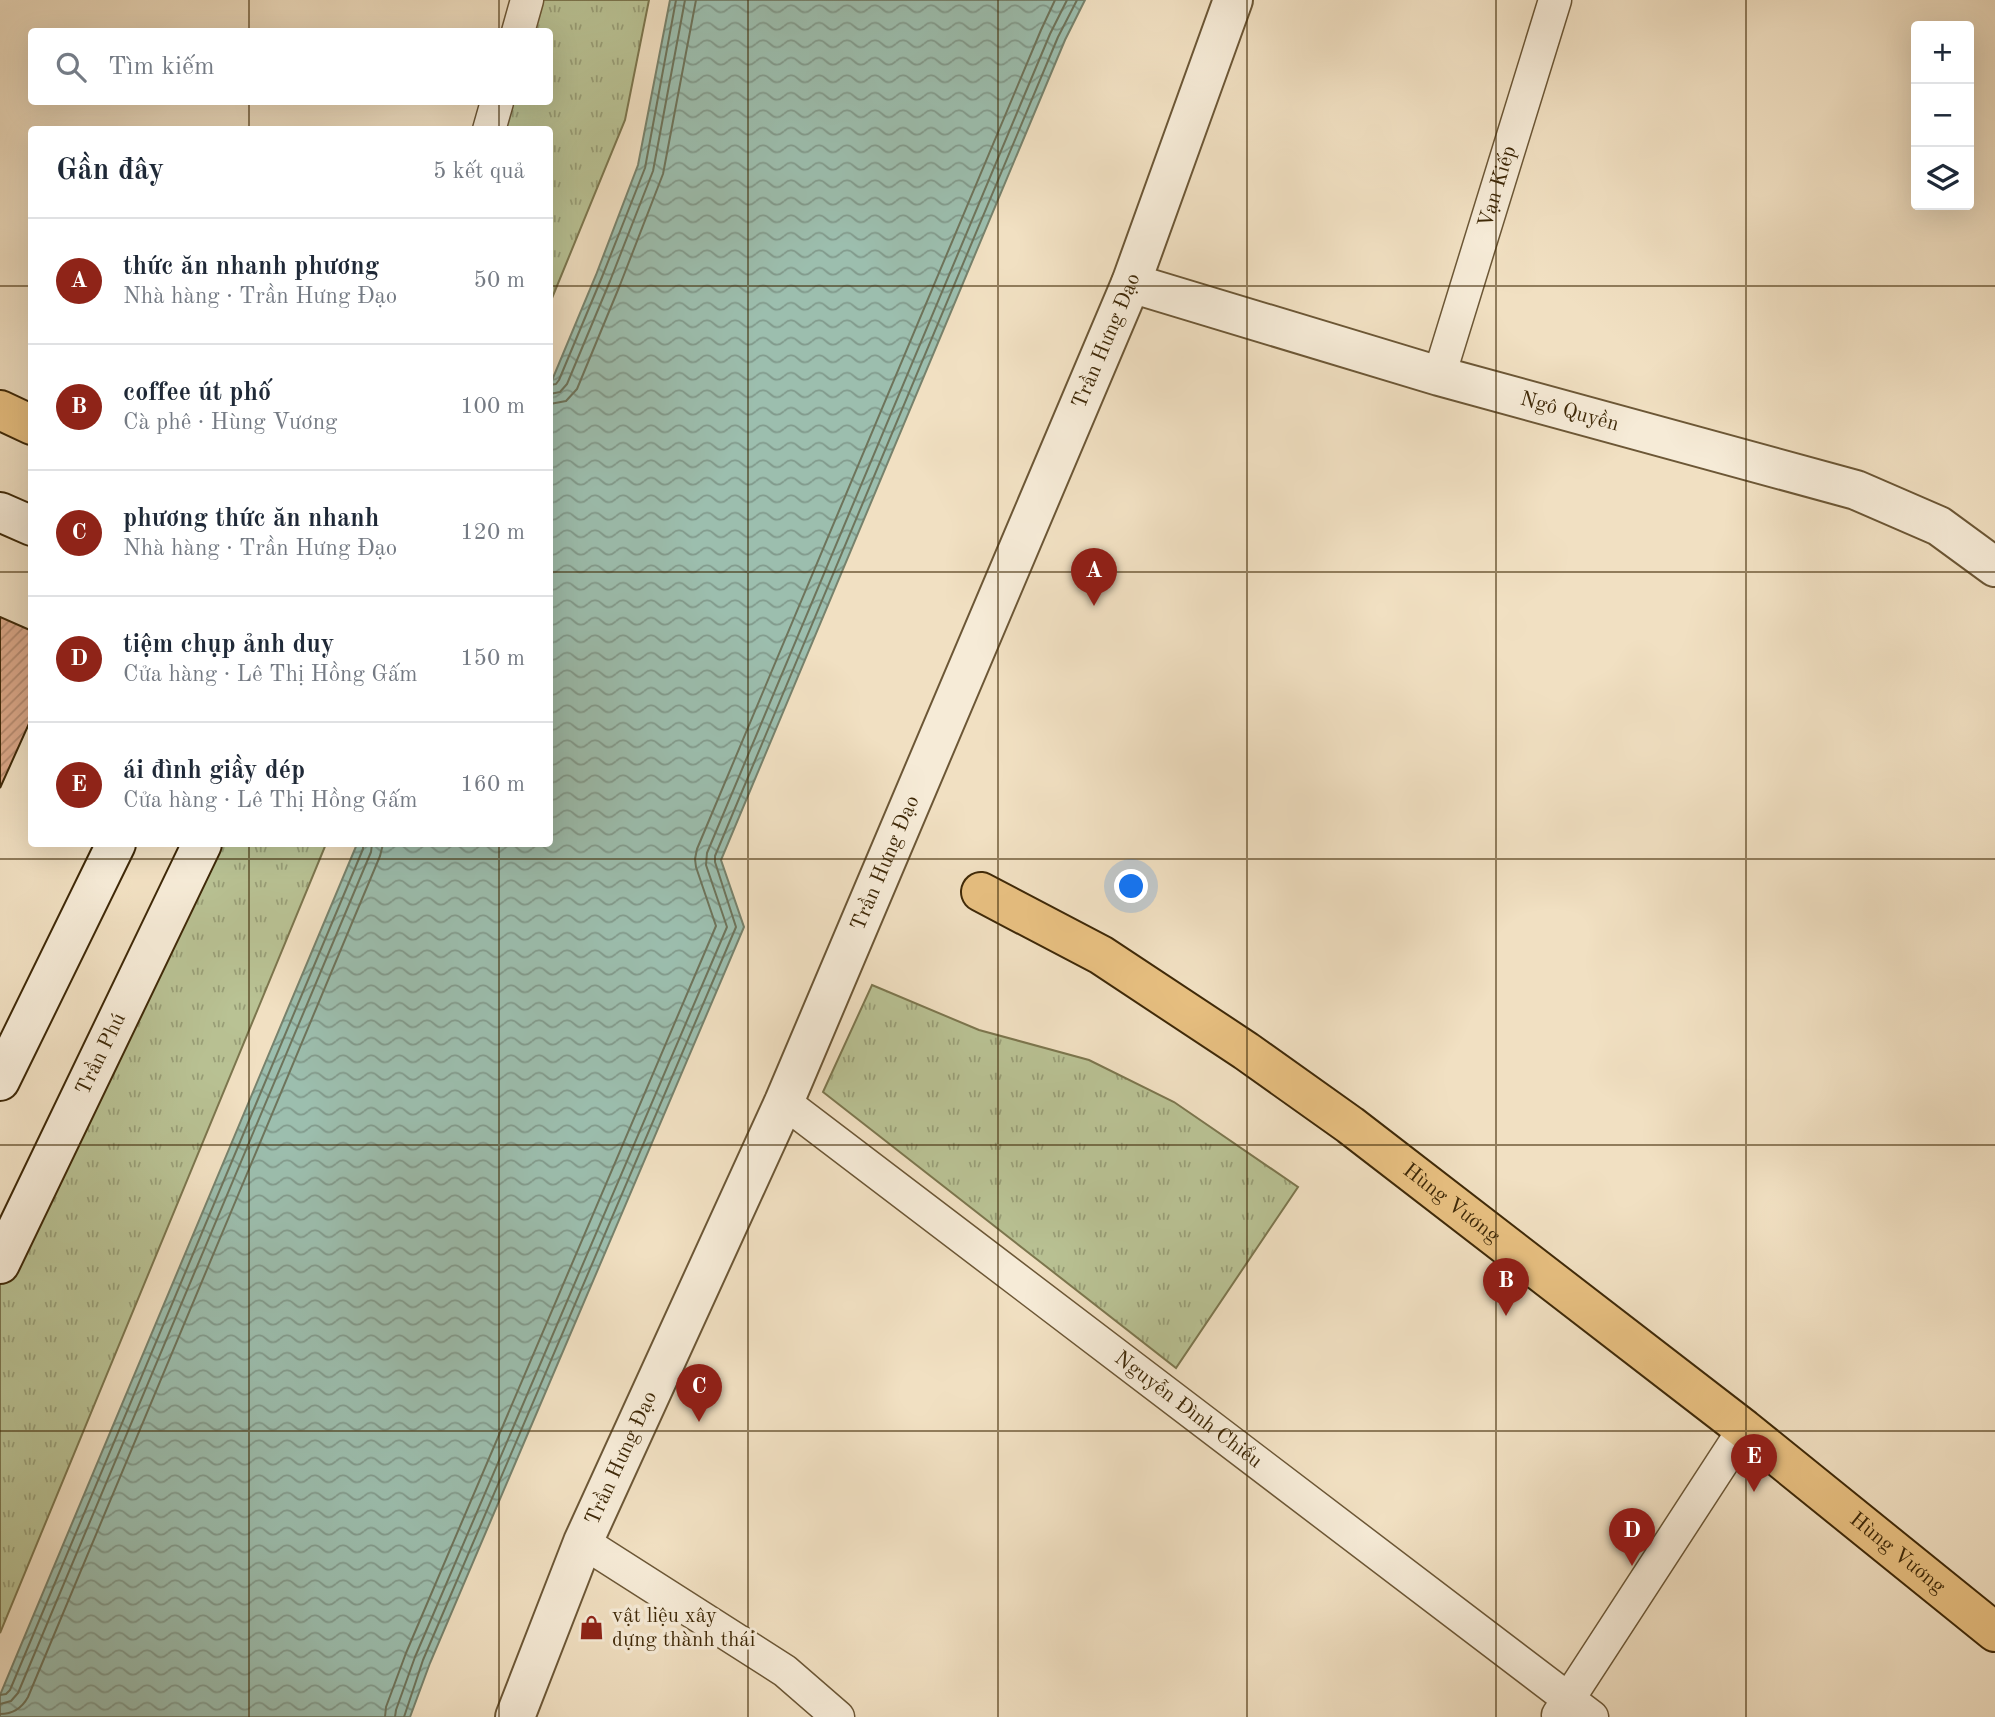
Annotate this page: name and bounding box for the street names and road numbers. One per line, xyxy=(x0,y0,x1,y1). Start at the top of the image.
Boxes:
street label: Vạn Kiếp xyxy=(1475,143,1520,230)
street label: Trần Hưng Đạo xyxy=(1069,271,1144,412)
street label: Ngô Quyền xyxy=(1518,388,1621,435)
street label: Trần Hưng Đạo xyxy=(847,792,923,934)
street label: Trần Phú xyxy=(72,1010,130,1098)
street label: Hùng Vương xyxy=(1399,1159,1504,1247)
street label: Nguyễn Đình Chiểu xyxy=(1111,1347,1266,1472)
street label: Trần Hưng Đạo xyxy=(582,1388,661,1528)
street label: Hùng Vương xyxy=(1846,1508,1950,1598)

